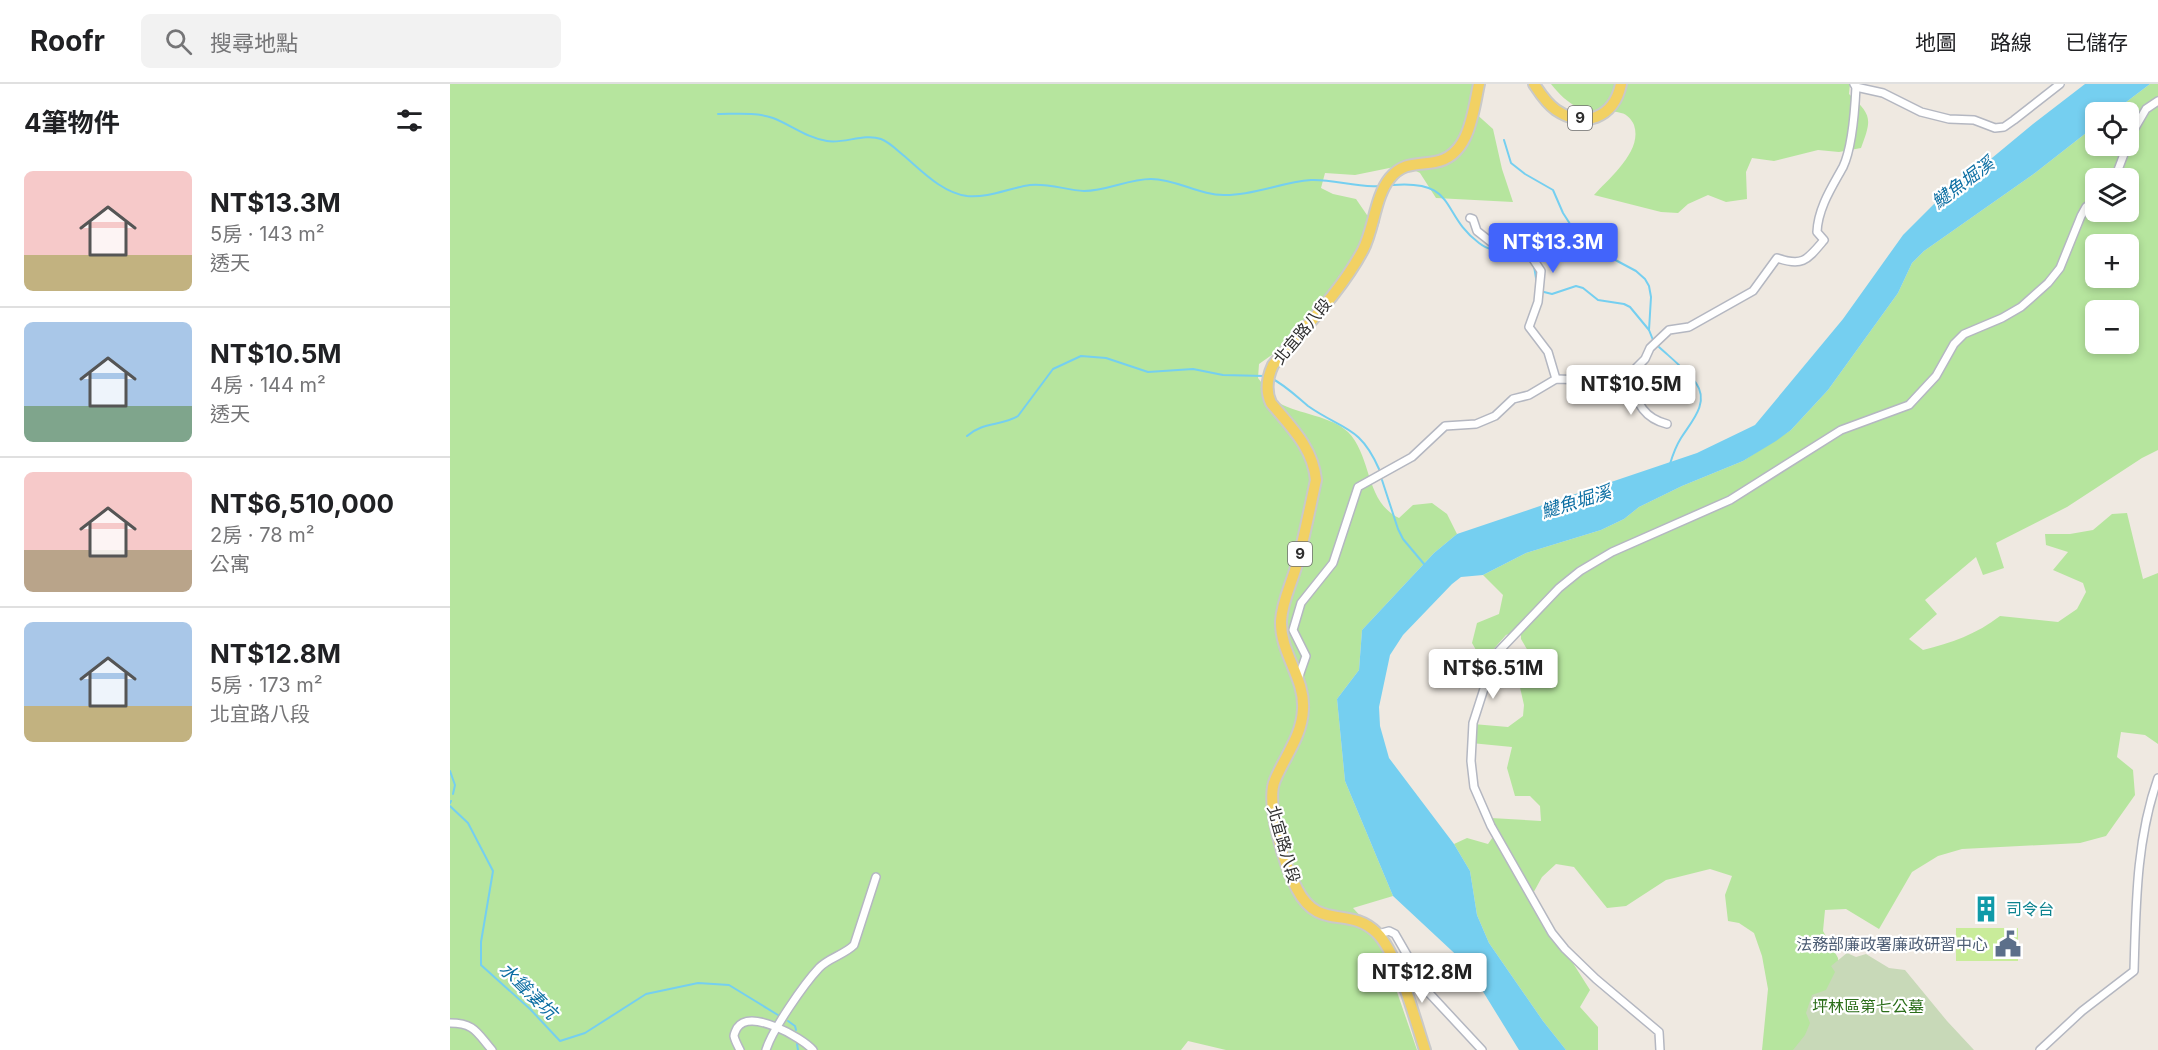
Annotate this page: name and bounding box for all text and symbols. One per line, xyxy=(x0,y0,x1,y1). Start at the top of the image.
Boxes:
search box xyxy=(141,14,561,68)
text: Roofr xyxy=(30,24,105,58)
icon: search xyxy=(162,25,195,58)
text: 搜尋地點 xyxy=(210,30,298,56)
text: 地圖 xyxy=(1915,30,1957,55)
text: 路線 xyxy=(1990,30,2032,55)
text: 已儲存 xyxy=(2065,30,2128,55)
map controls xyxy=(2085,102,2139,354)
button: locate xyxy=(2085,102,2139,156)
icon: filters xyxy=(393,104,426,137)
road number: 9 xyxy=(1568,106,1592,130)
text: 4筆物件 xyxy=(24,107,120,138)
water label: 𩻸魚堀溪 xyxy=(1928,151,2000,213)
button: layers xyxy=(2085,168,2139,222)
text: NT$13.3M xyxy=(210,187,341,218)
icon: home xyxy=(72,195,144,267)
text: 5房 · 143 m² xyxy=(210,222,325,246)
pin: NT$13.3M xyxy=(1491,223,1615,274)
text: NT$13.3M xyxy=(1503,230,1603,254)
button: + xyxy=(2085,234,2139,288)
text: 透天 xyxy=(210,251,250,275)
street label: 北宜路八段 xyxy=(1269,294,1335,368)
button: − xyxy=(2085,300,2139,354)
text: NT$10.5M xyxy=(210,338,342,369)
icon: home xyxy=(72,346,144,418)
pin: NT$10.5M xyxy=(1569,365,1693,416)
text: NT$10.5M xyxy=(1580,372,1682,396)
text: 4房 · 144 m² xyxy=(210,373,326,397)
text: 透天 xyxy=(210,402,250,426)
water label: 𩻸魚堀溪 xyxy=(1538,480,1616,522)
text: NT$6,510,000 xyxy=(210,488,394,519)
icon: home xyxy=(72,496,144,568)
text: 2房 · 78 m² xyxy=(210,523,315,547)
road number: 9 xyxy=(1288,542,1312,566)
text: 公寓 xyxy=(210,552,250,576)
text: NT$12.8M xyxy=(210,638,341,669)
icon: home xyxy=(72,646,144,718)
pin: NT$6.51M xyxy=(1431,649,1555,700)
text: NT$6.51M xyxy=(1443,656,1543,680)
text: 5房 · 173 m² xyxy=(210,673,323,697)
text: 北宜路八段 xyxy=(210,702,310,726)
street label: 北宜路八段 xyxy=(1263,803,1305,885)
building icon: 司令台 xyxy=(1971,894,2001,924)
place label: 司令台 xyxy=(2006,899,2054,919)
public building icon: 法務部廉政署廉政研習中心 xyxy=(1993,929,2023,959)
place label: 法務部廉政署廉政研習中心 xyxy=(1796,934,1988,954)
pin: NT$12.8M xyxy=(1360,953,1484,1004)
water label: 水聳淒坑 xyxy=(495,958,564,1025)
text: NT$12.8M xyxy=(1372,960,1472,984)
park label: 坪林區第七公墓 xyxy=(1812,996,1924,1016)

